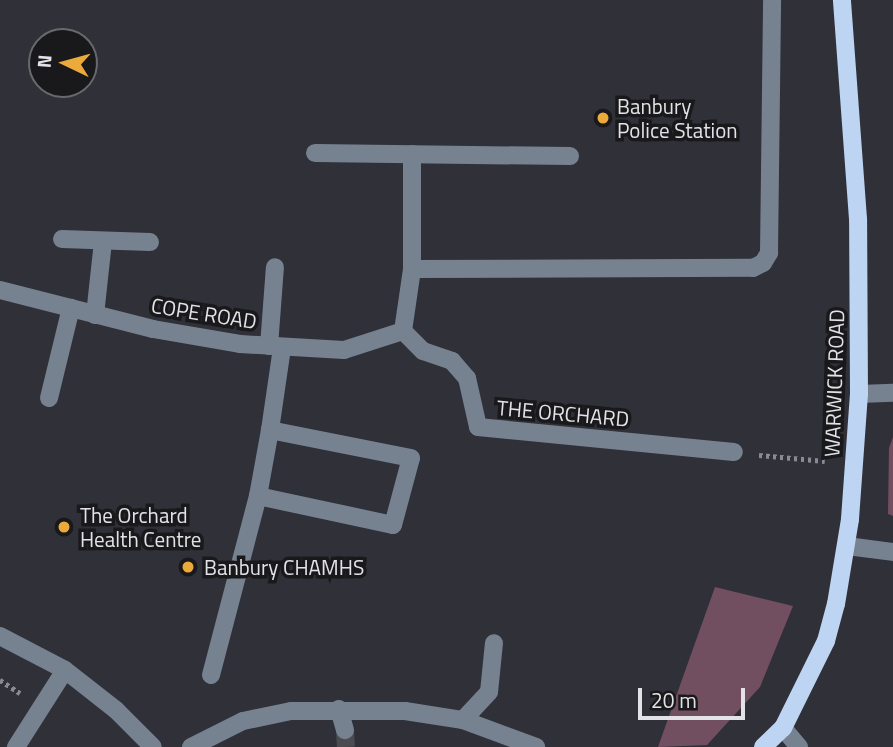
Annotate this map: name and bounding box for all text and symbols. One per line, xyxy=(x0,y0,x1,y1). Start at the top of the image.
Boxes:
north arrow xyxy=(28,28,98,98)
text: N xyxy=(29,53,59,69)
place label: Banbury Police Station xyxy=(617,93,738,143)
marker: Banbury Police Station xyxy=(595,110,611,126)
street label: COPE ROAD xyxy=(150,292,258,334)
street label: WARWICK ROAD xyxy=(819,309,849,457)
street label: THE ORCHARD xyxy=(496,395,630,431)
place label: The Orchard Health Centre xyxy=(80,502,201,552)
marker: The Orchard Health Centre xyxy=(54,517,74,537)
place label: Banbury CHAMHS xyxy=(204,554,364,580)
marker: Banbury CHAMHS xyxy=(178,557,198,577)
scale bar xyxy=(641,674,748,718)
text: 20 m xyxy=(651,684,697,716)

